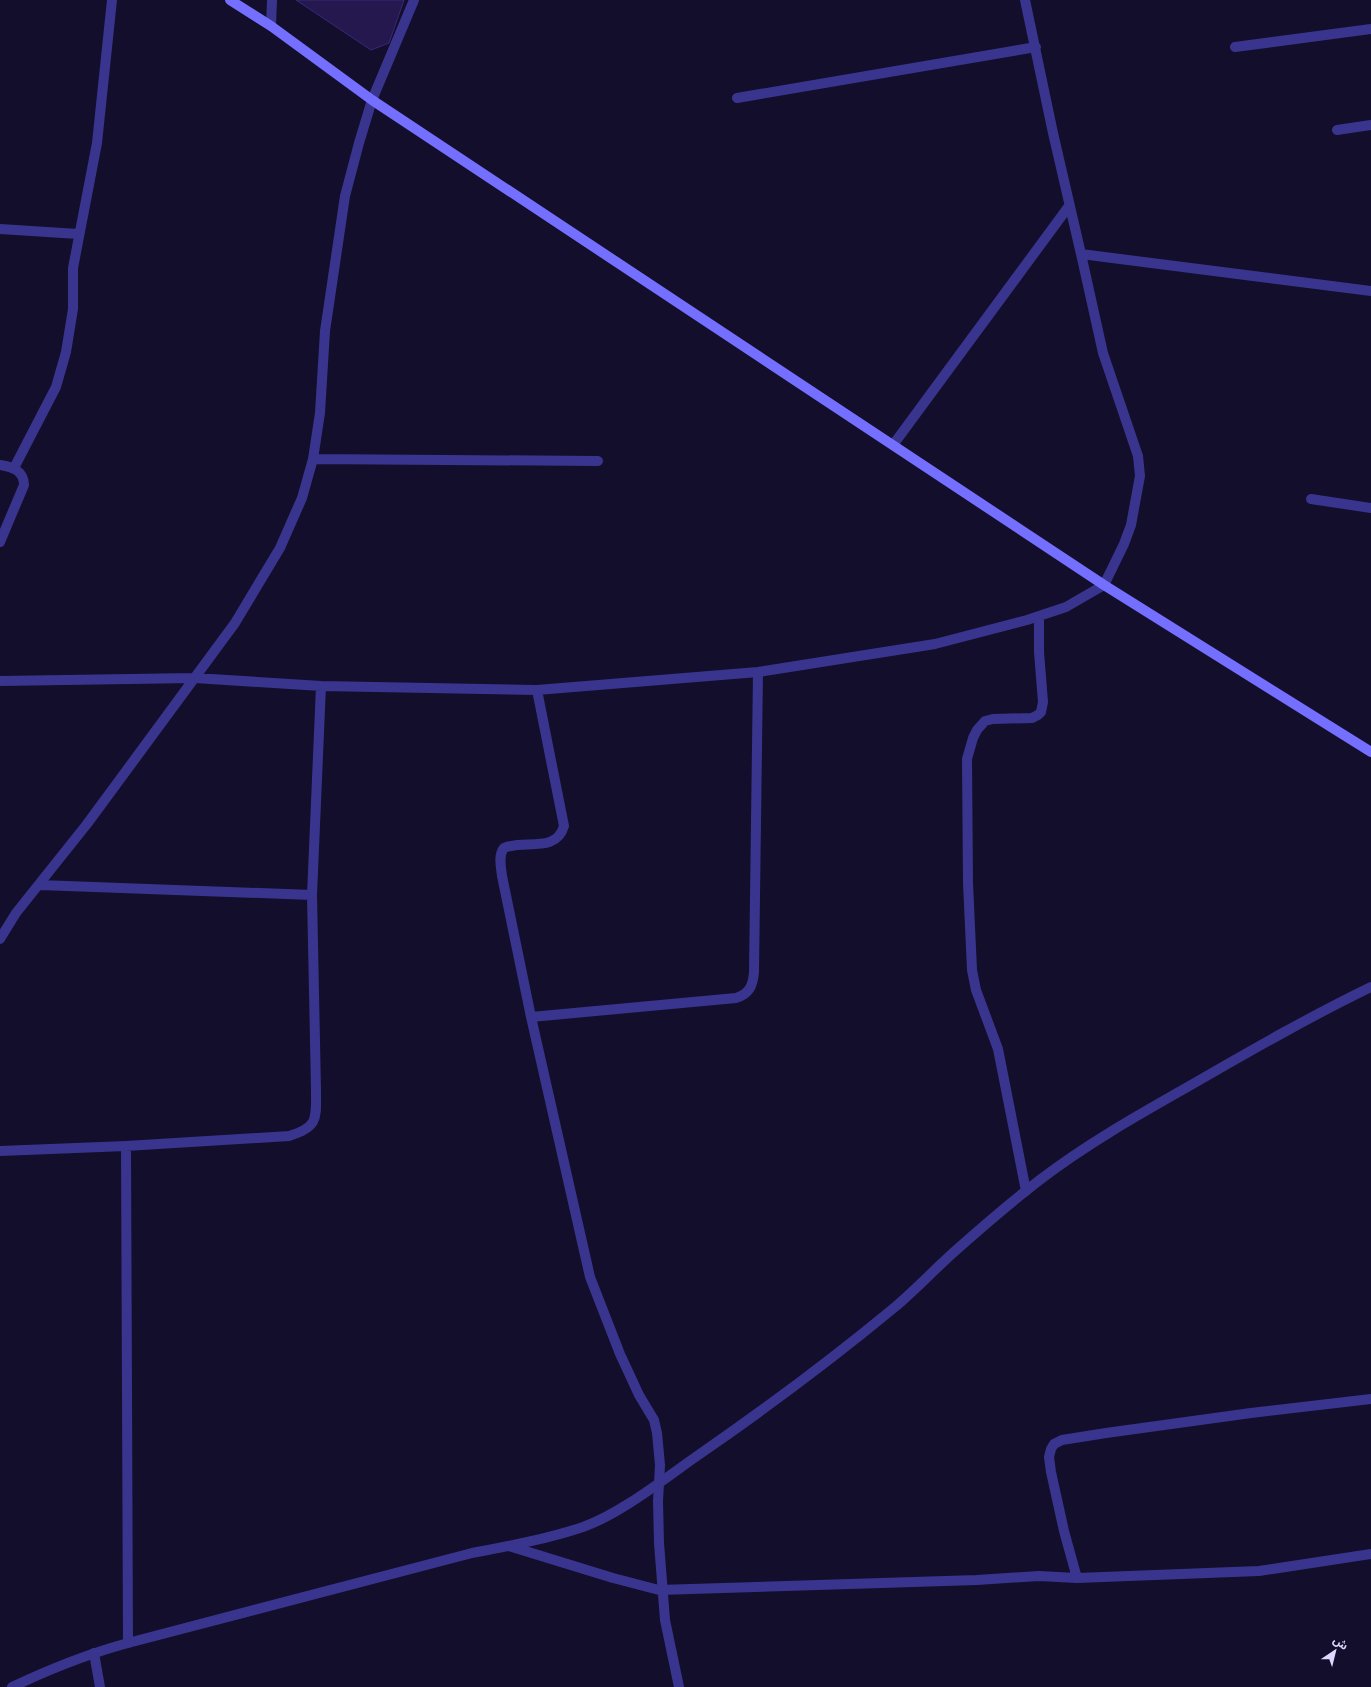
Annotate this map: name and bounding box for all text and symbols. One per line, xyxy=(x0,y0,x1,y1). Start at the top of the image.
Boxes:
north arrow xyxy=(1315,1631,1355,1671)
text: ش xyxy=(1331,1634,1350,1653)

